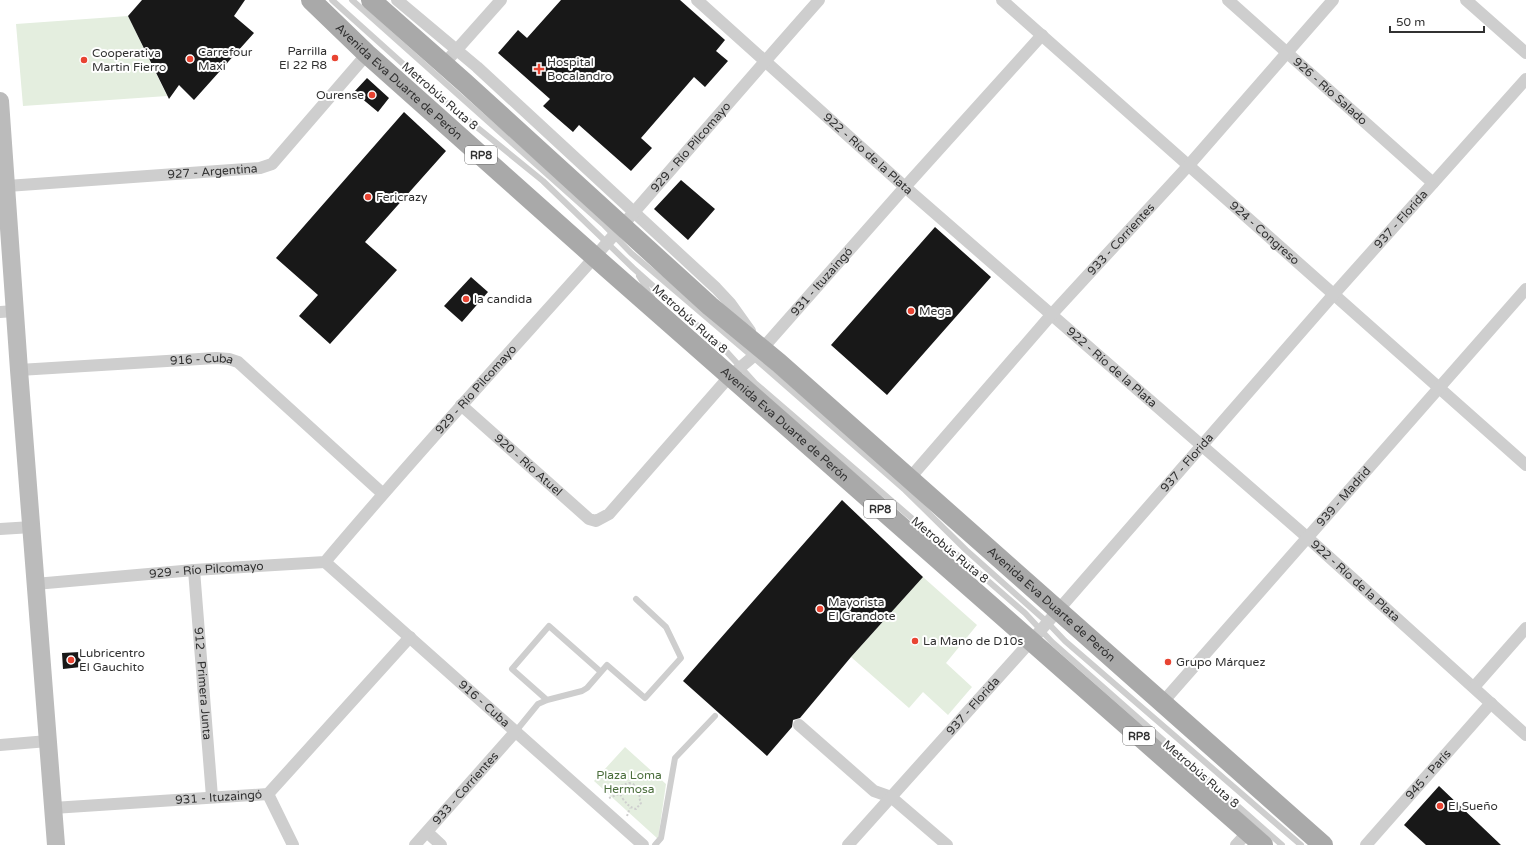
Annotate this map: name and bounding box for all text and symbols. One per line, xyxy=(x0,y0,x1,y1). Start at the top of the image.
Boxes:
scale bar xyxy=(1390,8,1484,34)
text: 50 m xyxy=(1396,15,1425,29)
street label: Avenida Eva Duarte de Perón xyxy=(333,21,465,143)
place label: Parrilla El 22 R8 xyxy=(279,44,327,72)
place label: Carrefour Maxi xyxy=(198,45,253,73)
place label: Cooperativa Martin Fierro xyxy=(92,46,166,74)
marker: Parrilla El 22 R8 xyxy=(330,53,340,63)
marker: Carrefour Maxi xyxy=(185,54,195,64)
marker: Cooperativa Martin Fierro xyxy=(79,55,89,65)
place label: Hospital Bocalandro xyxy=(547,55,612,83)
street label: 926 - Río Salado xyxy=(1290,55,1370,128)
street label: Metrobús Ruta 8 xyxy=(399,59,481,133)
marker: Hospital Bocalandro xyxy=(534,64,544,74)
place label: Ourense xyxy=(316,88,364,102)
marker: Ourense xyxy=(367,90,377,100)
street label: 929 - Río Pilcomayo xyxy=(648,99,734,195)
street label: 922 - Río de la Plata xyxy=(821,110,916,197)
road number: RP8 xyxy=(465,146,497,164)
street label: 927 - Argentina xyxy=(167,161,258,182)
street label: 937 - Florida xyxy=(1371,187,1430,251)
place label: Fericrazy xyxy=(376,190,428,204)
marker: Fericrazy xyxy=(363,192,373,202)
street label: 924 - Congreso xyxy=(1227,198,1302,268)
street label: 933 - Corrientes xyxy=(1084,200,1157,278)
street label: 931 - Ituzaingó xyxy=(788,244,856,319)
street label: Metrobús Ruta 8 xyxy=(650,282,730,356)
place label: la candida xyxy=(474,292,532,306)
marker: la candida xyxy=(461,294,471,304)
place label: Mega xyxy=(919,304,952,318)
marker: Mega xyxy=(906,306,916,316)
street label: 922 - Río de la Plata xyxy=(1064,324,1160,410)
street label: 929 - Río Pilcomayo xyxy=(432,342,519,437)
street label: 916 - Cuba xyxy=(169,351,235,368)
street label: Avenida Eva Duarte de Perón xyxy=(718,364,852,484)
street label: 937 - Florida xyxy=(1158,430,1216,495)
street label: 920 - Río Atuel xyxy=(491,431,565,499)
street label: 939 - Madrid xyxy=(1314,464,1374,529)
road number: RP8 xyxy=(864,500,896,518)
street label: Metrobús Ruta 8 xyxy=(909,514,991,586)
street label: 922 - Río de la Plata xyxy=(1308,537,1403,625)
street label: Avenida Eva Duarte de Perón xyxy=(984,544,1118,665)
street label: 929 - Río Pilcomayo xyxy=(149,559,264,581)
place label: Mayorista El Grandote xyxy=(828,595,896,623)
marker: Mayorista El Grandote xyxy=(815,604,825,614)
street label: 912 - Primera Junta xyxy=(192,627,214,741)
place label: La Mano de D10s xyxy=(923,634,1023,648)
marker: La Mano de D10s xyxy=(910,636,920,646)
place label: Lubricentro El Gauchito xyxy=(79,646,145,674)
marker: Lubricentro El Gauchito xyxy=(66,655,76,665)
place label: Grupo Márquez xyxy=(1176,655,1265,669)
marker: Grupo Márquez xyxy=(1163,657,1173,667)
street label: 937 - Florida xyxy=(943,674,1003,738)
street label: 916 - Cuba xyxy=(456,677,513,730)
road number: RP8 xyxy=(1123,727,1155,745)
street label: Metrobús Ruta 8 xyxy=(1160,737,1242,811)
street label: 945 - París xyxy=(1402,746,1454,802)
street label: 933 - Corrientes xyxy=(429,749,501,827)
park label: Plaza Loma Hermosa xyxy=(596,768,662,796)
street label: 931 - Ituzaingó xyxy=(175,787,262,807)
place label: El Sueño xyxy=(1448,799,1498,813)
marker: El Sueño xyxy=(1435,801,1445,811)

